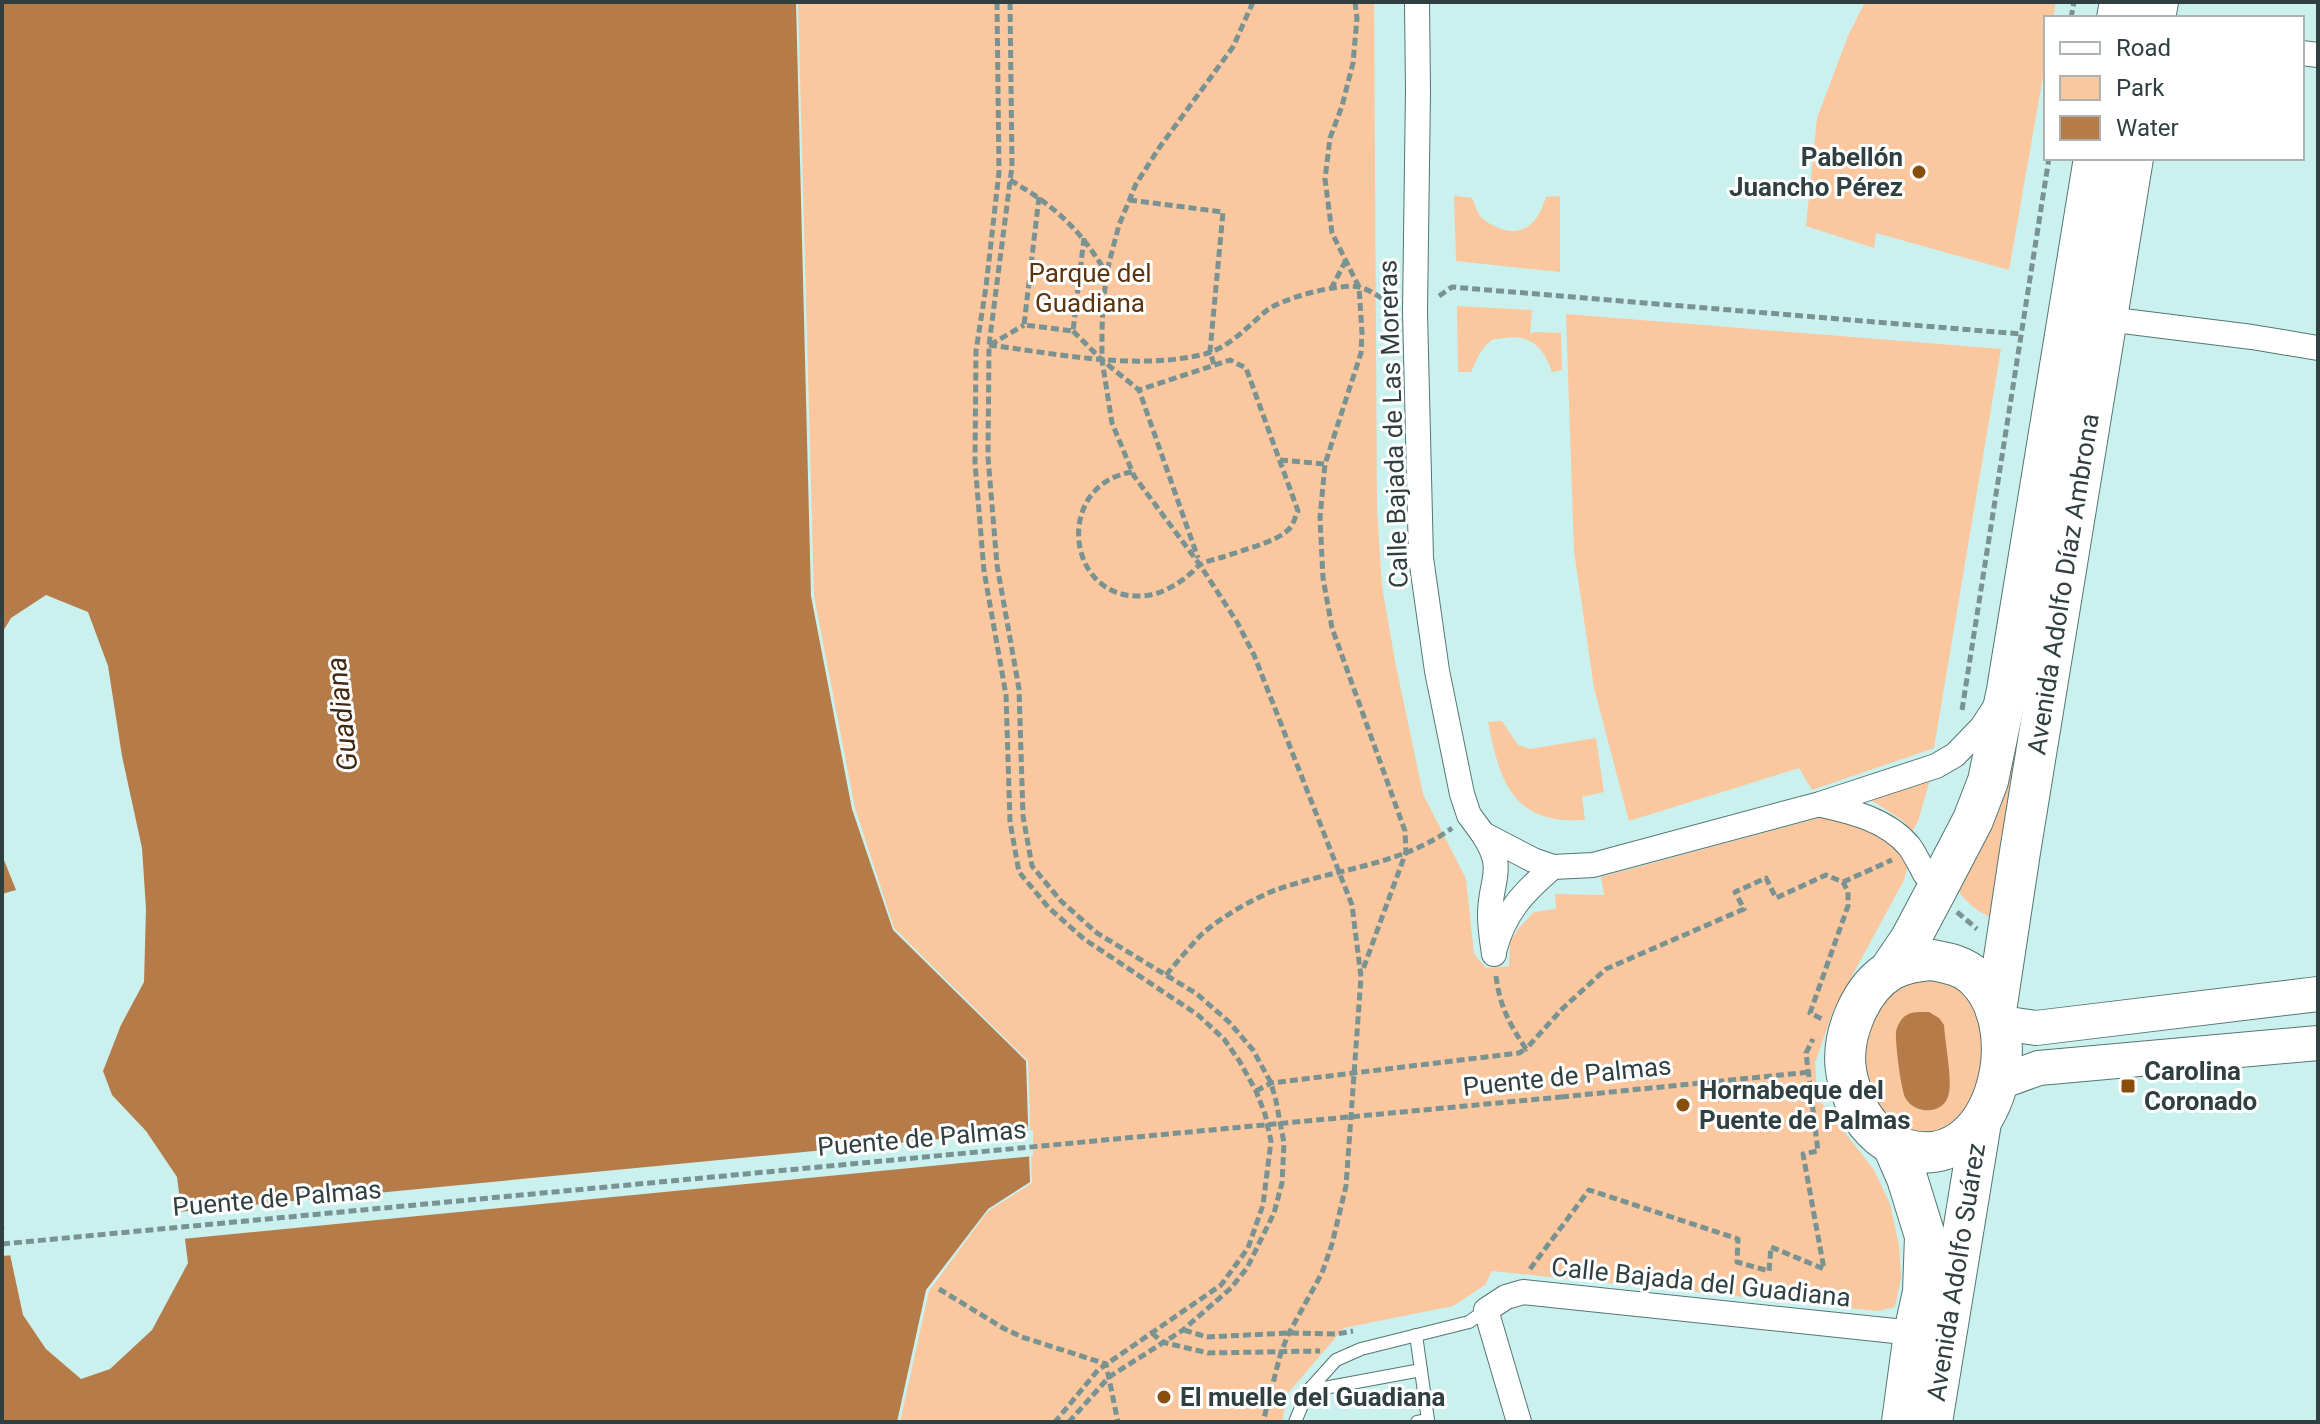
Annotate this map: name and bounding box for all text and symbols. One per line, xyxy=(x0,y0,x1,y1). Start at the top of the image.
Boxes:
legend xyxy=(2044,16,2304,160)
text: Road xyxy=(2116,34,2171,62)
text: Park xyxy=(2116,74,2165,102)
text: Water xyxy=(2116,114,2179,142)
place label: Pabellón Juancho Pérez xyxy=(1729,142,1903,202)
marker: Pabellón Juancho Pérez xyxy=(1910,163,1928,181)
park label: Parque del Guadiana xyxy=(1028,258,1152,318)
street label: Calle Bajada de Las Moreras xyxy=(1372,259,1414,589)
street label: Avenida Adolfo Díaz Ambrona xyxy=(2021,411,2105,757)
water label: Guadiana xyxy=(320,655,364,773)
street label: Puente de Palmas xyxy=(1461,1050,1673,1102)
place label: Carolina Coronado xyxy=(2144,1056,2257,1116)
place label: Hornabeque del Puente de Palmas xyxy=(1699,1075,1911,1135)
marker: Carolina Coronado xyxy=(2119,1077,2137,1095)
marker: Hornabeque del Puente de Palmas xyxy=(1674,1096,1692,1114)
street label: Puente de Palmas xyxy=(816,1114,1028,1162)
street label: Avenida Adolfo Suárez xyxy=(1921,1141,1991,1403)
street label: Puente de Palmas xyxy=(171,1174,383,1222)
street label: Calle Bajada del Guadiana xyxy=(1550,1251,1852,1313)
place label: El muelle del Guadiana xyxy=(1180,1382,1446,1412)
marker: El muelle del Guadiana xyxy=(1155,1388,1173,1406)

